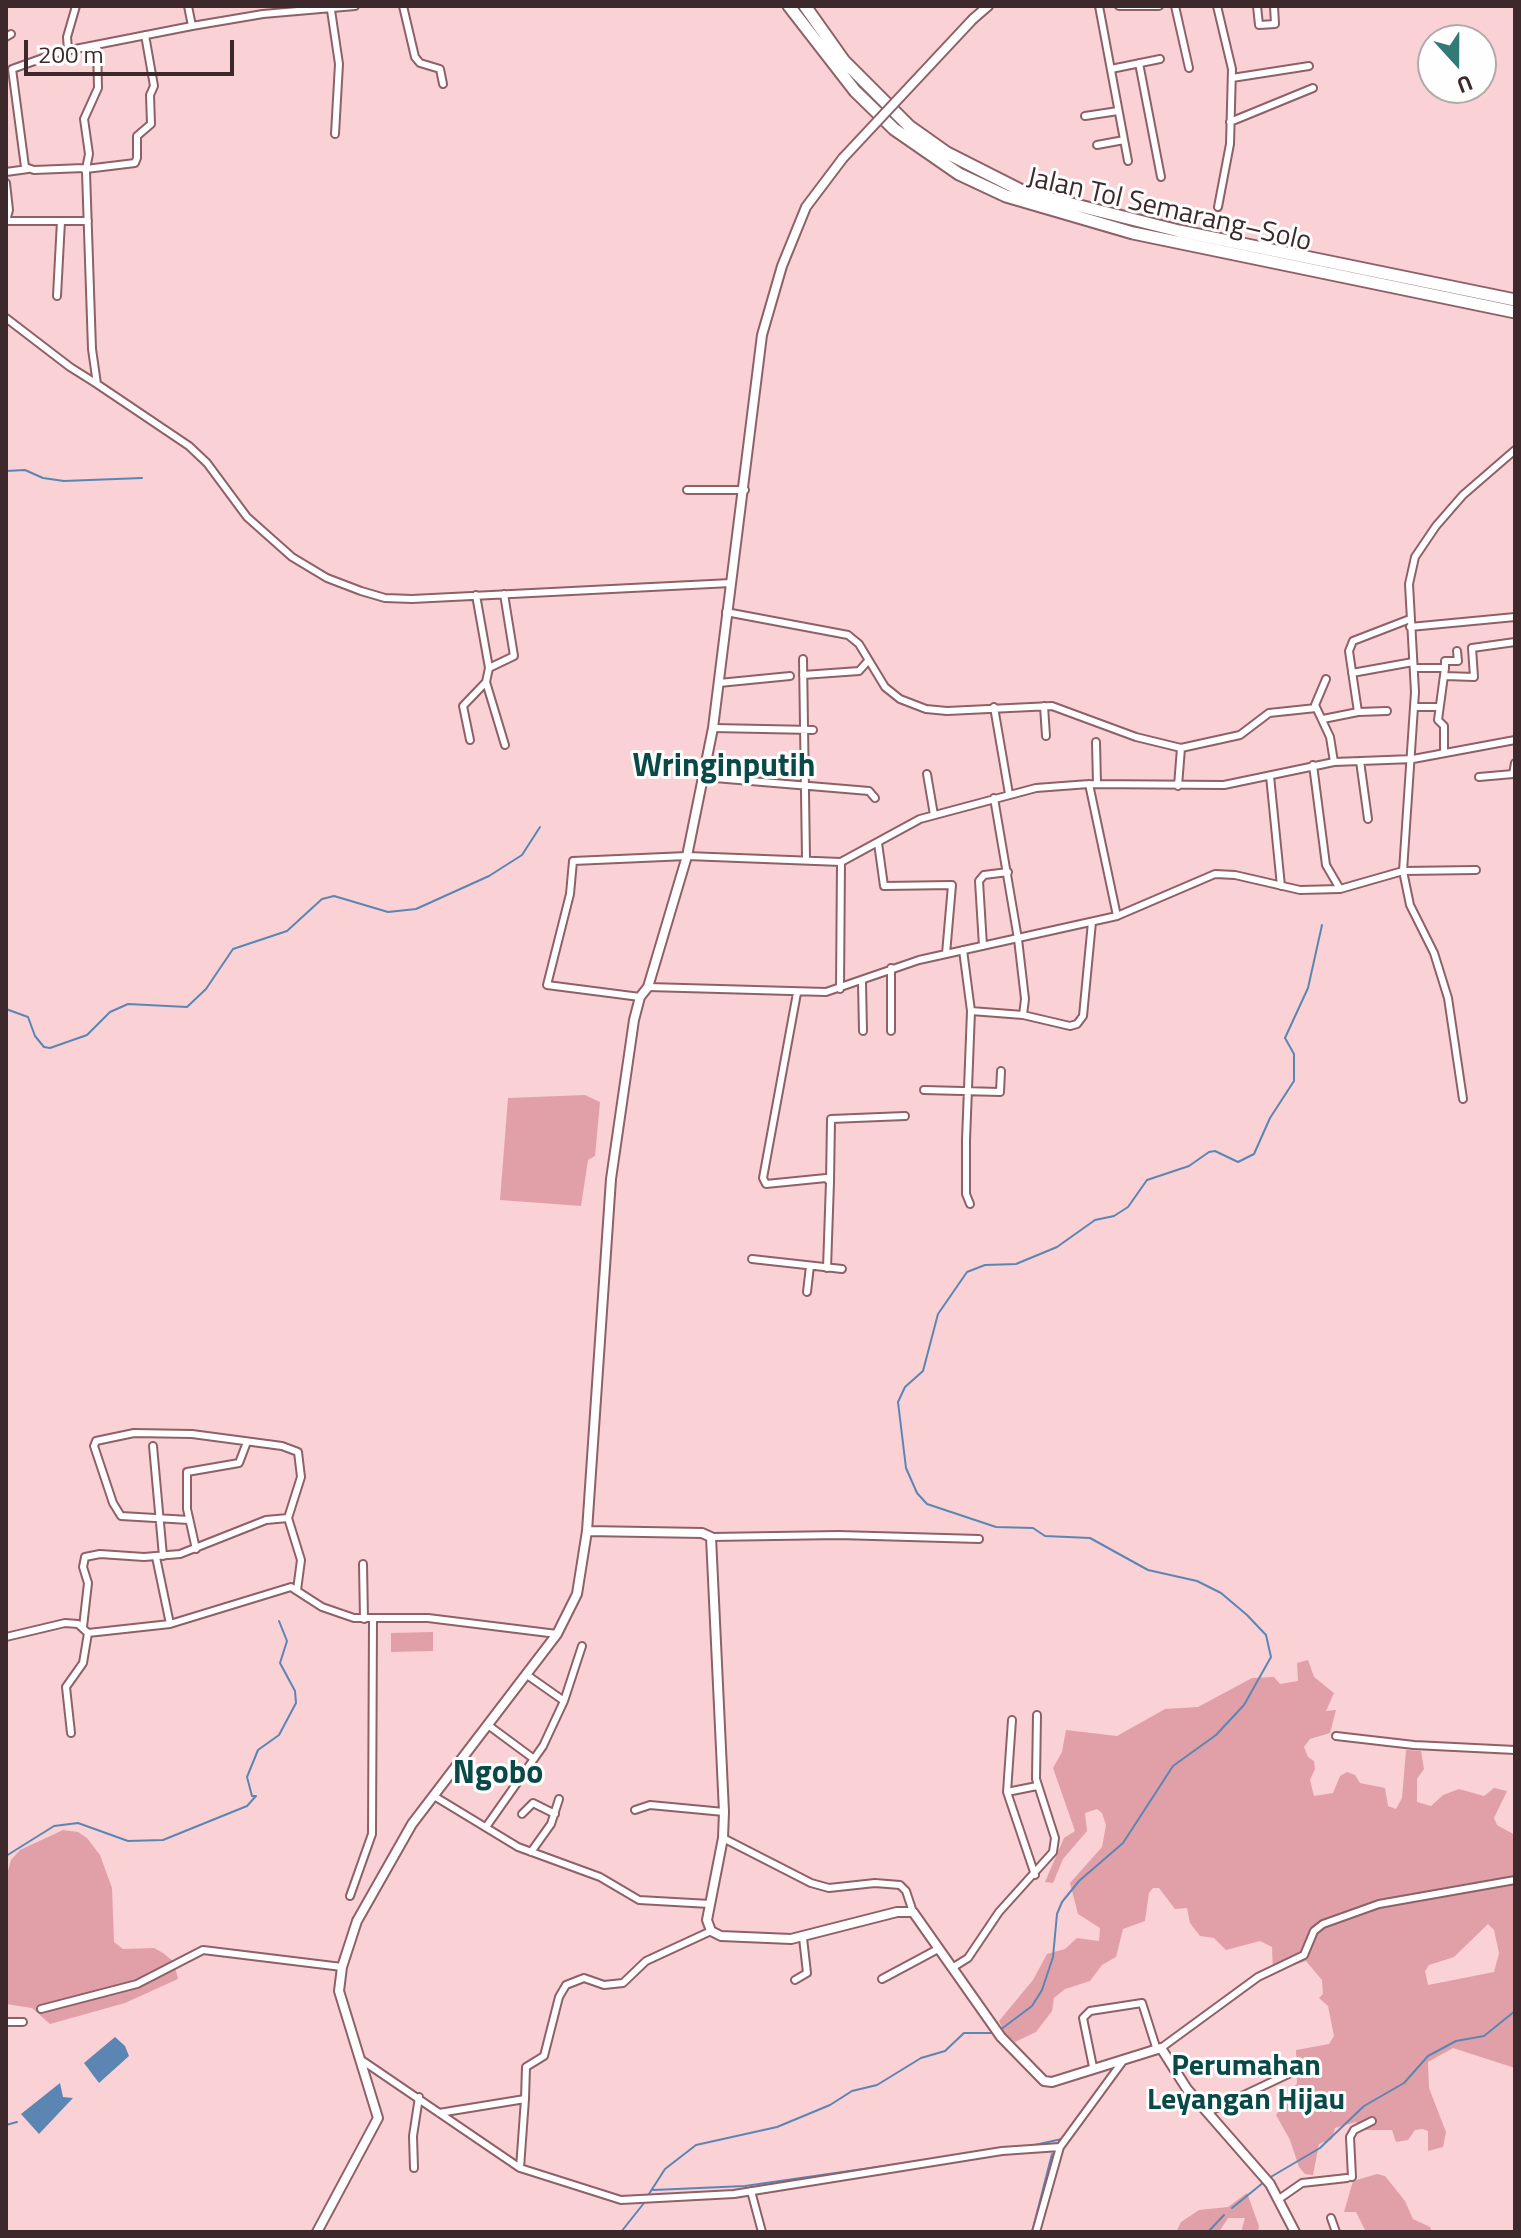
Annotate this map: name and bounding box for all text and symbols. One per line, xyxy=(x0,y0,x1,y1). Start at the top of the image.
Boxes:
scale bar xyxy=(28,24,238,74)
north arrow xyxy=(1417,24,1497,104)
text: 200 m xyxy=(38,36,104,72)
text: U xyxy=(1452,66,1478,103)
street label: Jalan Tol Semarang–Solo xyxy=(1023,162,1315,260)
district label: Wringinputih xyxy=(633,749,815,787)
district label: Ngobo xyxy=(453,1756,543,1794)
district label: Perumahan Leyangan Hijau xyxy=(1147,2050,1345,2120)

